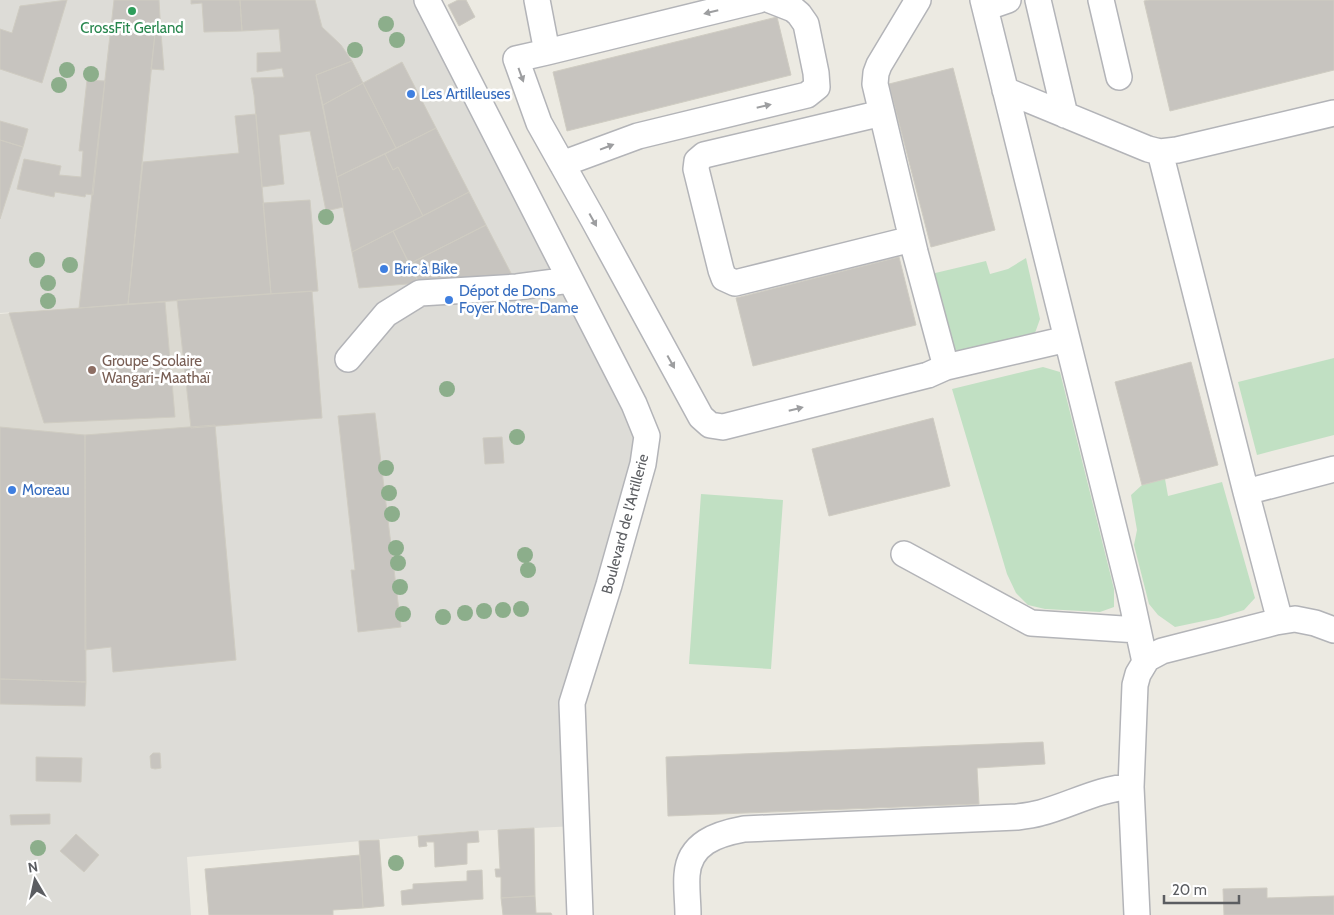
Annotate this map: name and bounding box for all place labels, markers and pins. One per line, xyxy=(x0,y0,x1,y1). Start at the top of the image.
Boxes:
marker: CrossFit Gerland xyxy=(126,5,138,17)
place label: CrossFit Gerland xyxy=(80,19,184,37)
place label: Les Artilleuses xyxy=(421,85,511,103)
marker: Les Artilleuses xyxy=(405,88,417,100)
place label: Bric à Bike xyxy=(394,260,458,278)
marker: Bric à Bike xyxy=(378,263,390,275)
place label: Dépot de Dons Foyer Notre-Dame xyxy=(459,282,579,317)
marker: Dépot de Dons Foyer Notre-Dame xyxy=(443,294,455,306)
place label: Groupe Scolaire Wangari-Maathaï xyxy=(102,352,211,387)
marker: Groupe Scolaire Wangari-Maathaï xyxy=(86,364,98,376)
place label: Moreau xyxy=(22,481,70,499)
marker: Moreau xyxy=(6,484,18,496)

